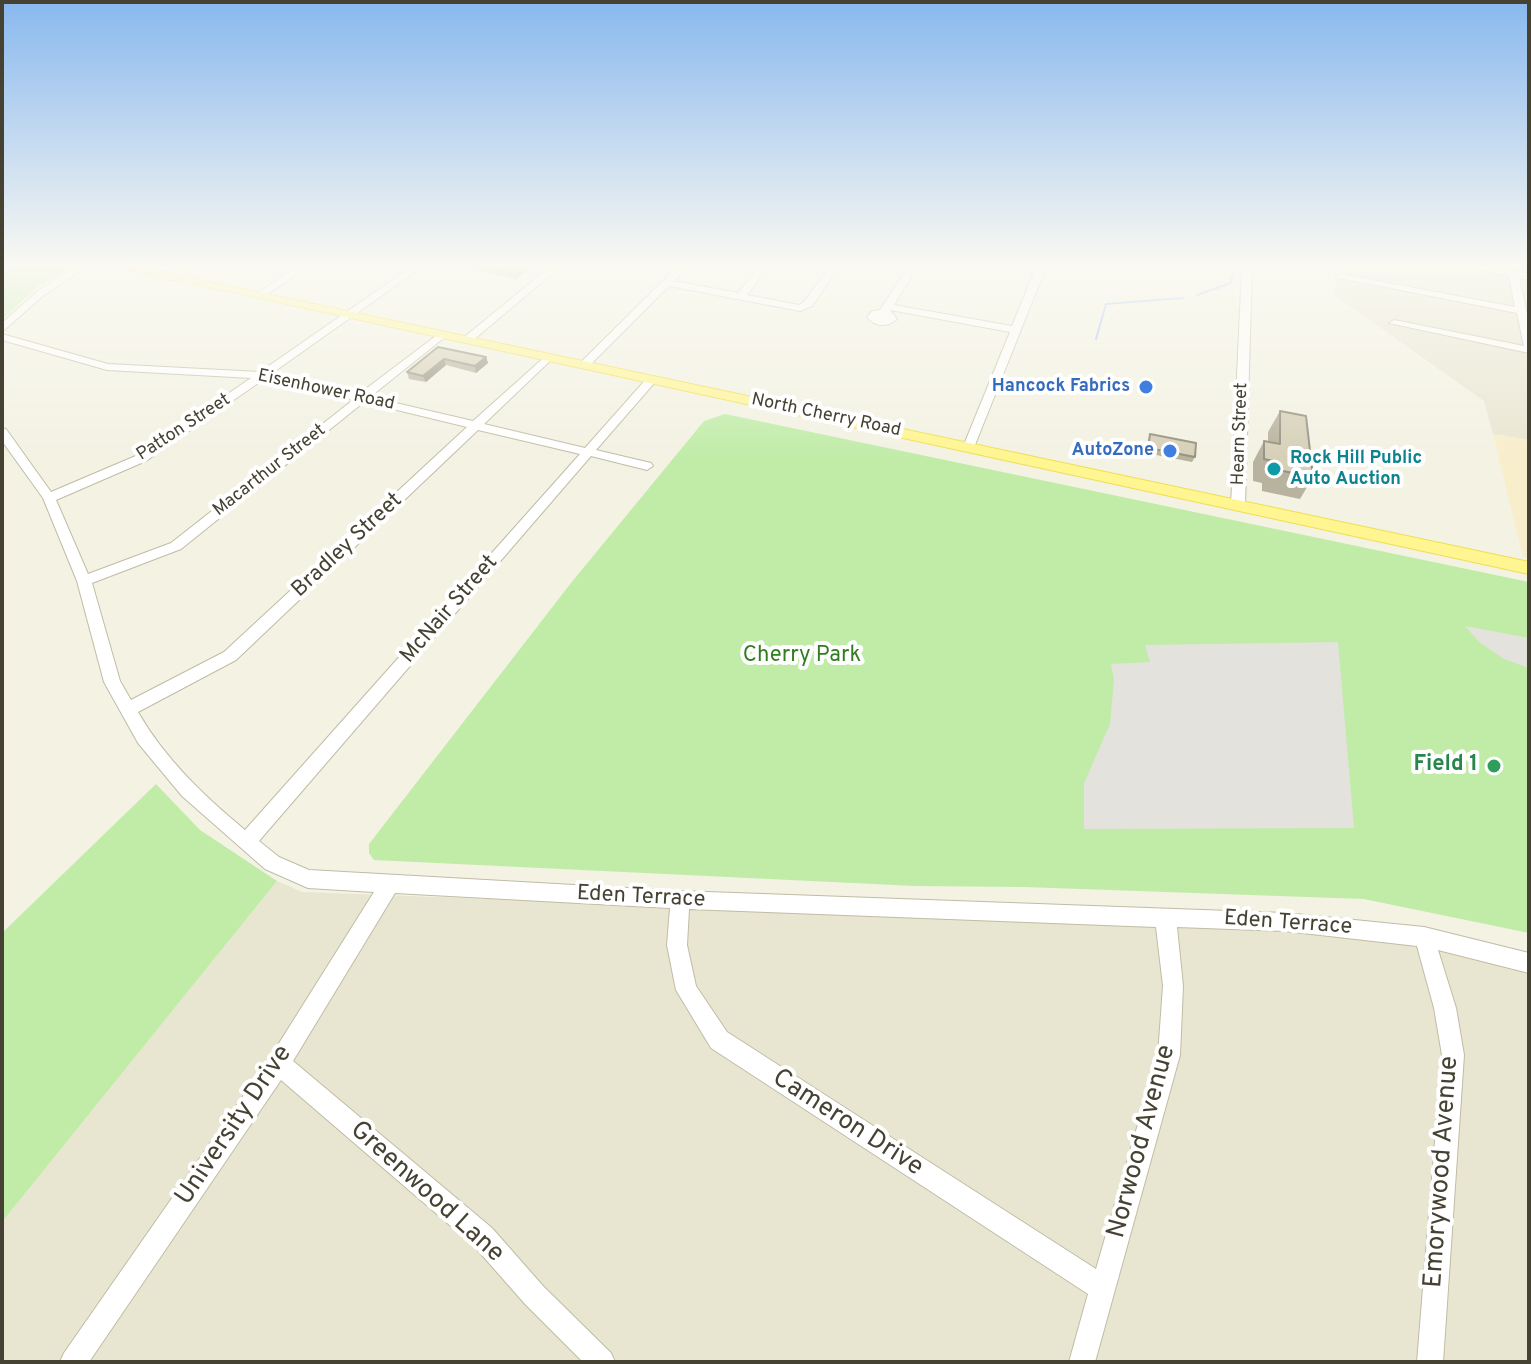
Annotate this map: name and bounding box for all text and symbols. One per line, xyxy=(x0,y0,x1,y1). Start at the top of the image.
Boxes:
street label: Eisenhower Road xyxy=(256,366,396,416)
place label: Hancock Fabrics xyxy=(992,376,1130,398)
marker: Hancock Fabrics xyxy=(1137,378,1155,396)
street label: Hearn Street xyxy=(1228,382,1254,486)
street label: Patton Street xyxy=(133,390,235,466)
street label: North Cherry Road xyxy=(749,390,903,442)
street label: Macarthur Street xyxy=(209,420,331,522)
place label: AutoZone xyxy=(1072,440,1154,462)
marker: AutoZone xyxy=(1161,442,1179,460)
place label: Rock Hill Public Auto Auction xyxy=(1290,448,1422,490)
marker: Rock Hill Public Auto Auction xyxy=(1265,460,1283,478)
street label: Bradley Street xyxy=(287,488,409,604)
street label: McNair Street xyxy=(396,550,504,670)
park label: Cherry Park xyxy=(743,644,861,670)
place label: Field 1 xyxy=(1413,753,1478,779)
marker: Field 1 xyxy=(1485,757,1503,775)
street label: Eden Terrace xyxy=(576,881,706,915)
street label: Eden Terrace xyxy=(1223,906,1353,942)
street label: University Drive xyxy=(170,1040,300,1212)
street label: Norwood Avenue xyxy=(1102,1042,1184,1242)
street label: Emorywood Avenue xyxy=(1419,1055,1467,1289)
street label: Cameron Drive xyxy=(766,1064,928,1184)
street label: Greenwood Lane xyxy=(342,1116,510,1270)

